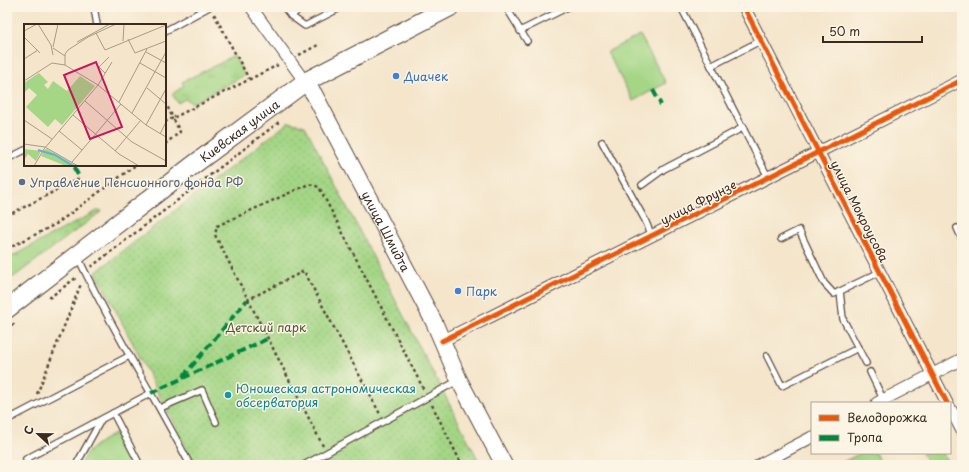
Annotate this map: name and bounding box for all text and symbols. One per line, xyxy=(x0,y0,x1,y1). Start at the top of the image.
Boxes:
scale bar xyxy=(823,18,922,44)
text: 50 m xyxy=(829,22,860,40)
inset map xyxy=(24,24,166,166)
place label: Диачек xyxy=(403,67,449,85)
marker: Диачек xyxy=(391,71,401,81)
street label: Киевская улица xyxy=(196,95,283,166)
street label: улица Мокроусова xyxy=(827,157,894,266)
place label: Управление Пенсионного фонда РФ xyxy=(30,173,244,191)
street label: улица Фрунзе xyxy=(657,175,739,229)
marker: Управление Пенсионного фонда РФ xyxy=(17,177,27,187)
street label: улица Шмидта xyxy=(357,188,415,275)
place label: Парк xyxy=(466,282,498,300)
marker: Парк xyxy=(453,286,463,296)
park label: Детский парк xyxy=(225,318,307,336)
place label: Юношеская астрономическая обсерватория xyxy=(236,379,416,411)
marker: Юношеская астрономическая обсерватория xyxy=(223,390,233,400)
legend xyxy=(811,402,951,454)
text: Велодорожка xyxy=(847,408,927,426)
north arrow xyxy=(18,414,58,454)
text: С xyxy=(19,423,38,437)
text: Тропа xyxy=(847,428,883,446)

